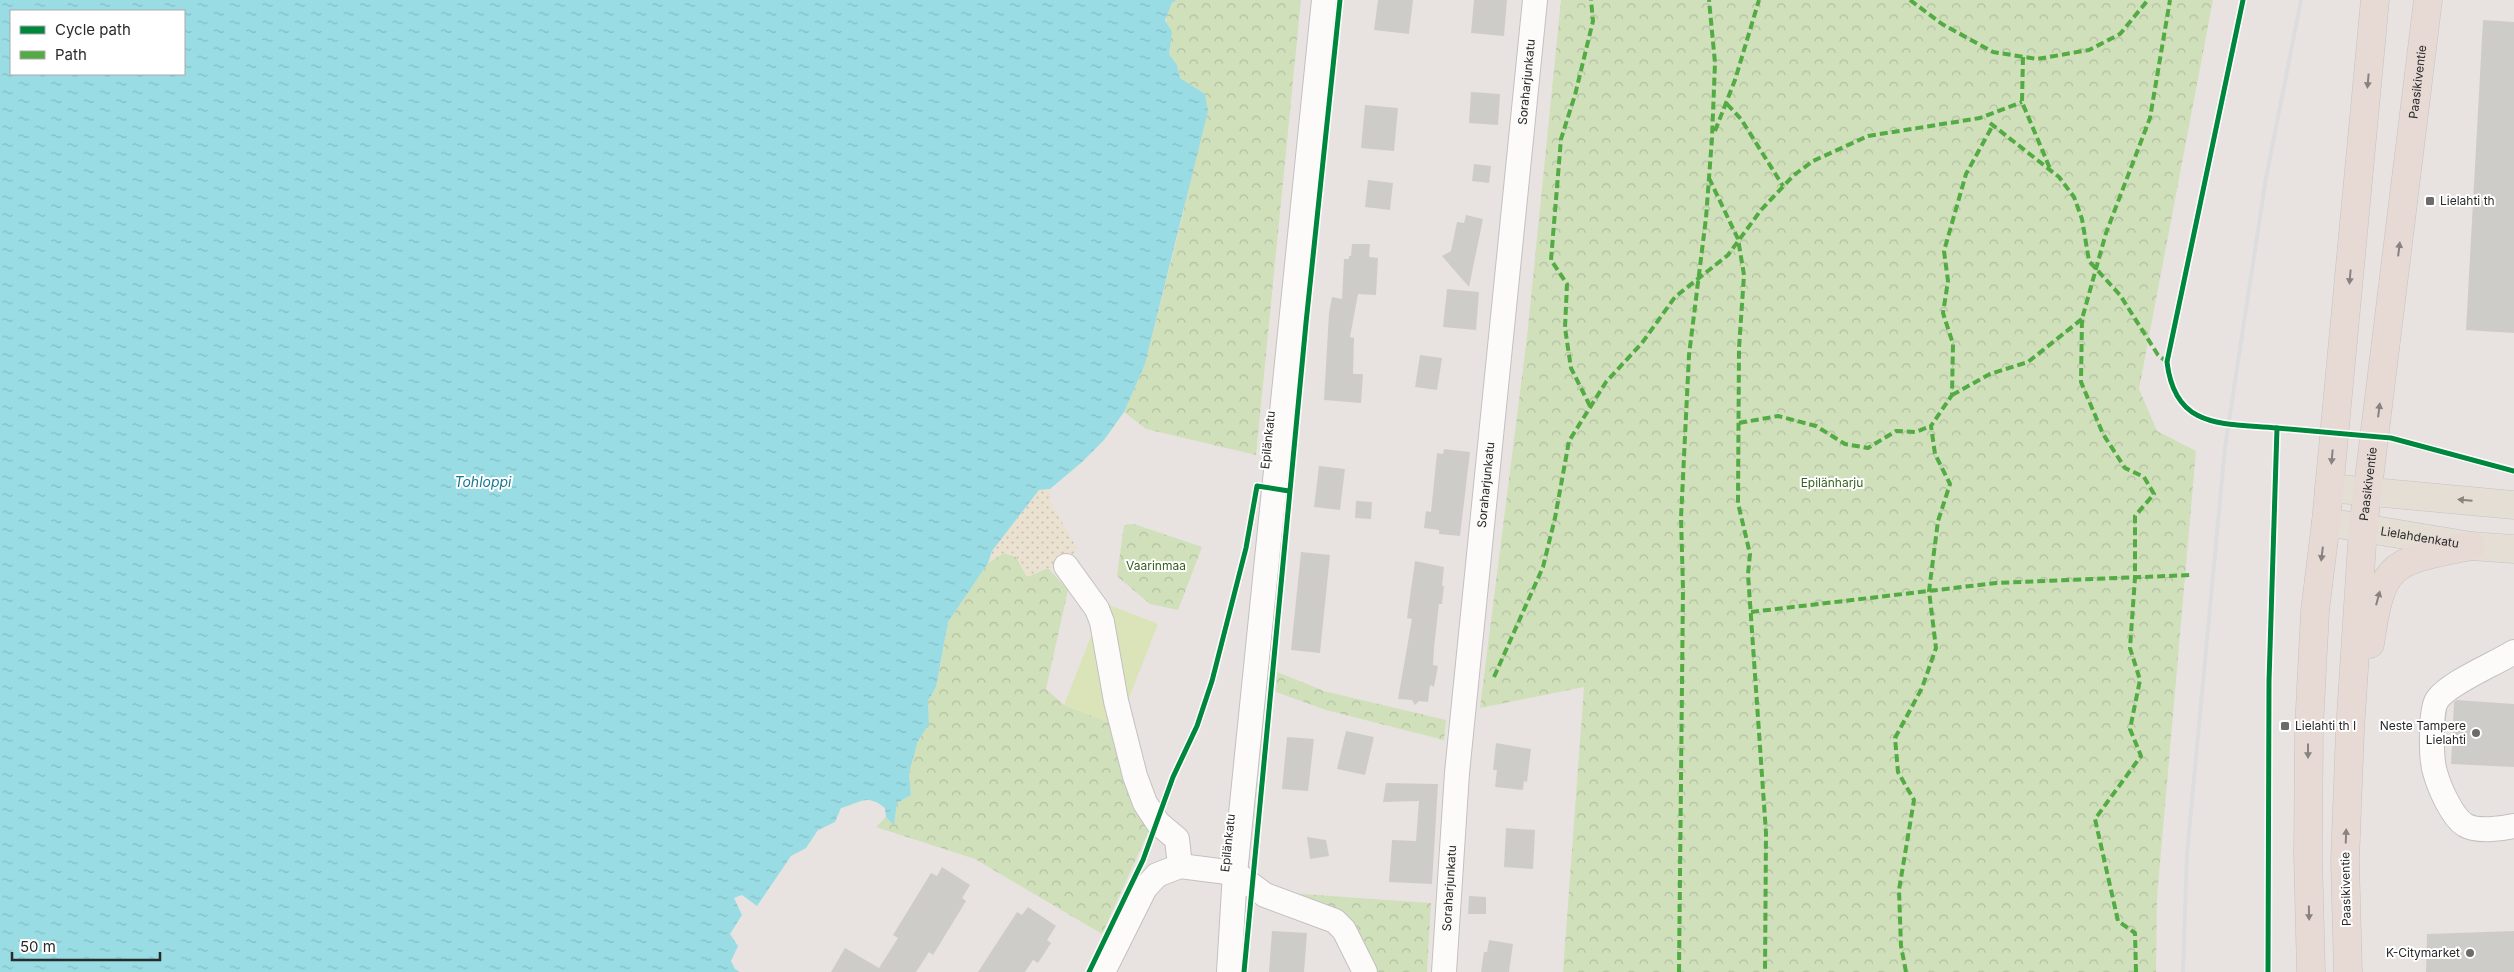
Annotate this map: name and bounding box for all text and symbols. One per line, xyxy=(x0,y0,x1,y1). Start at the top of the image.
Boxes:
legend xyxy=(10,10,185,75)
text: Cycle path xyxy=(55,20,131,39)
street label: Soraharjunkatu xyxy=(1514,38,1538,126)
street label: Paasikiventie xyxy=(2405,44,2429,120)
text: Path xyxy=(55,45,87,64)
one-way arrow xyxy=(2364,73,2372,89)
place label: Lielahti th xyxy=(2440,193,2495,208)
marker: Lielahti th xyxy=(2424,195,2436,207)
one-way arrow xyxy=(2395,241,2403,257)
one-way arrow xyxy=(2345,270,2353,286)
one-way arrow xyxy=(2375,402,2383,418)
street label: Epilänkatu xyxy=(1257,410,1278,470)
street label: Soraharjunkatu xyxy=(1474,441,1497,529)
street label: Paasikiventie xyxy=(2356,446,2380,522)
one-way arrow xyxy=(2328,449,2336,465)
water label: Tohloppi xyxy=(455,473,512,490)
park label: Epilänharju xyxy=(1801,475,1863,490)
one-way arrow xyxy=(2457,496,2473,504)
street label: Lielahdenkatu xyxy=(2379,523,2460,551)
one-way arrow xyxy=(2318,546,2326,562)
park label: Vaarinmaa xyxy=(1126,558,1186,573)
one-way arrow xyxy=(2375,591,2383,606)
place label: Lielahti th I xyxy=(2295,718,2356,733)
place label: Neste Tampere Lielahti xyxy=(2380,718,2466,747)
marker: Lielahti th I xyxy=(2279,720,2291,732)
marker: Neste Tampere Lielahti xyxy=(2470,727,2482,739)
one-way arrow xyxy=(2304,743,2312,759)
street label: Epilänkatu xyxy=(1217,813,1238,873)
one-way arrow xyxy=(2342,828,2350,844)
street label: Soraharjunkatu xyxy=(1439,845,1459,932)
street label: Paasikiventie xyxy=(2337,852,2354,926)
one-way arrow xyxy=(2306,905,2314,921)
scale bar xyxy=(12,930,160,962)
text: 50 m xyxy=(20,937,56,956)
place label: K-Citymarket xyxy=(2386,945,2460,960)
marker: K-Citymarket xyxy=(2464,947,2476,959)

